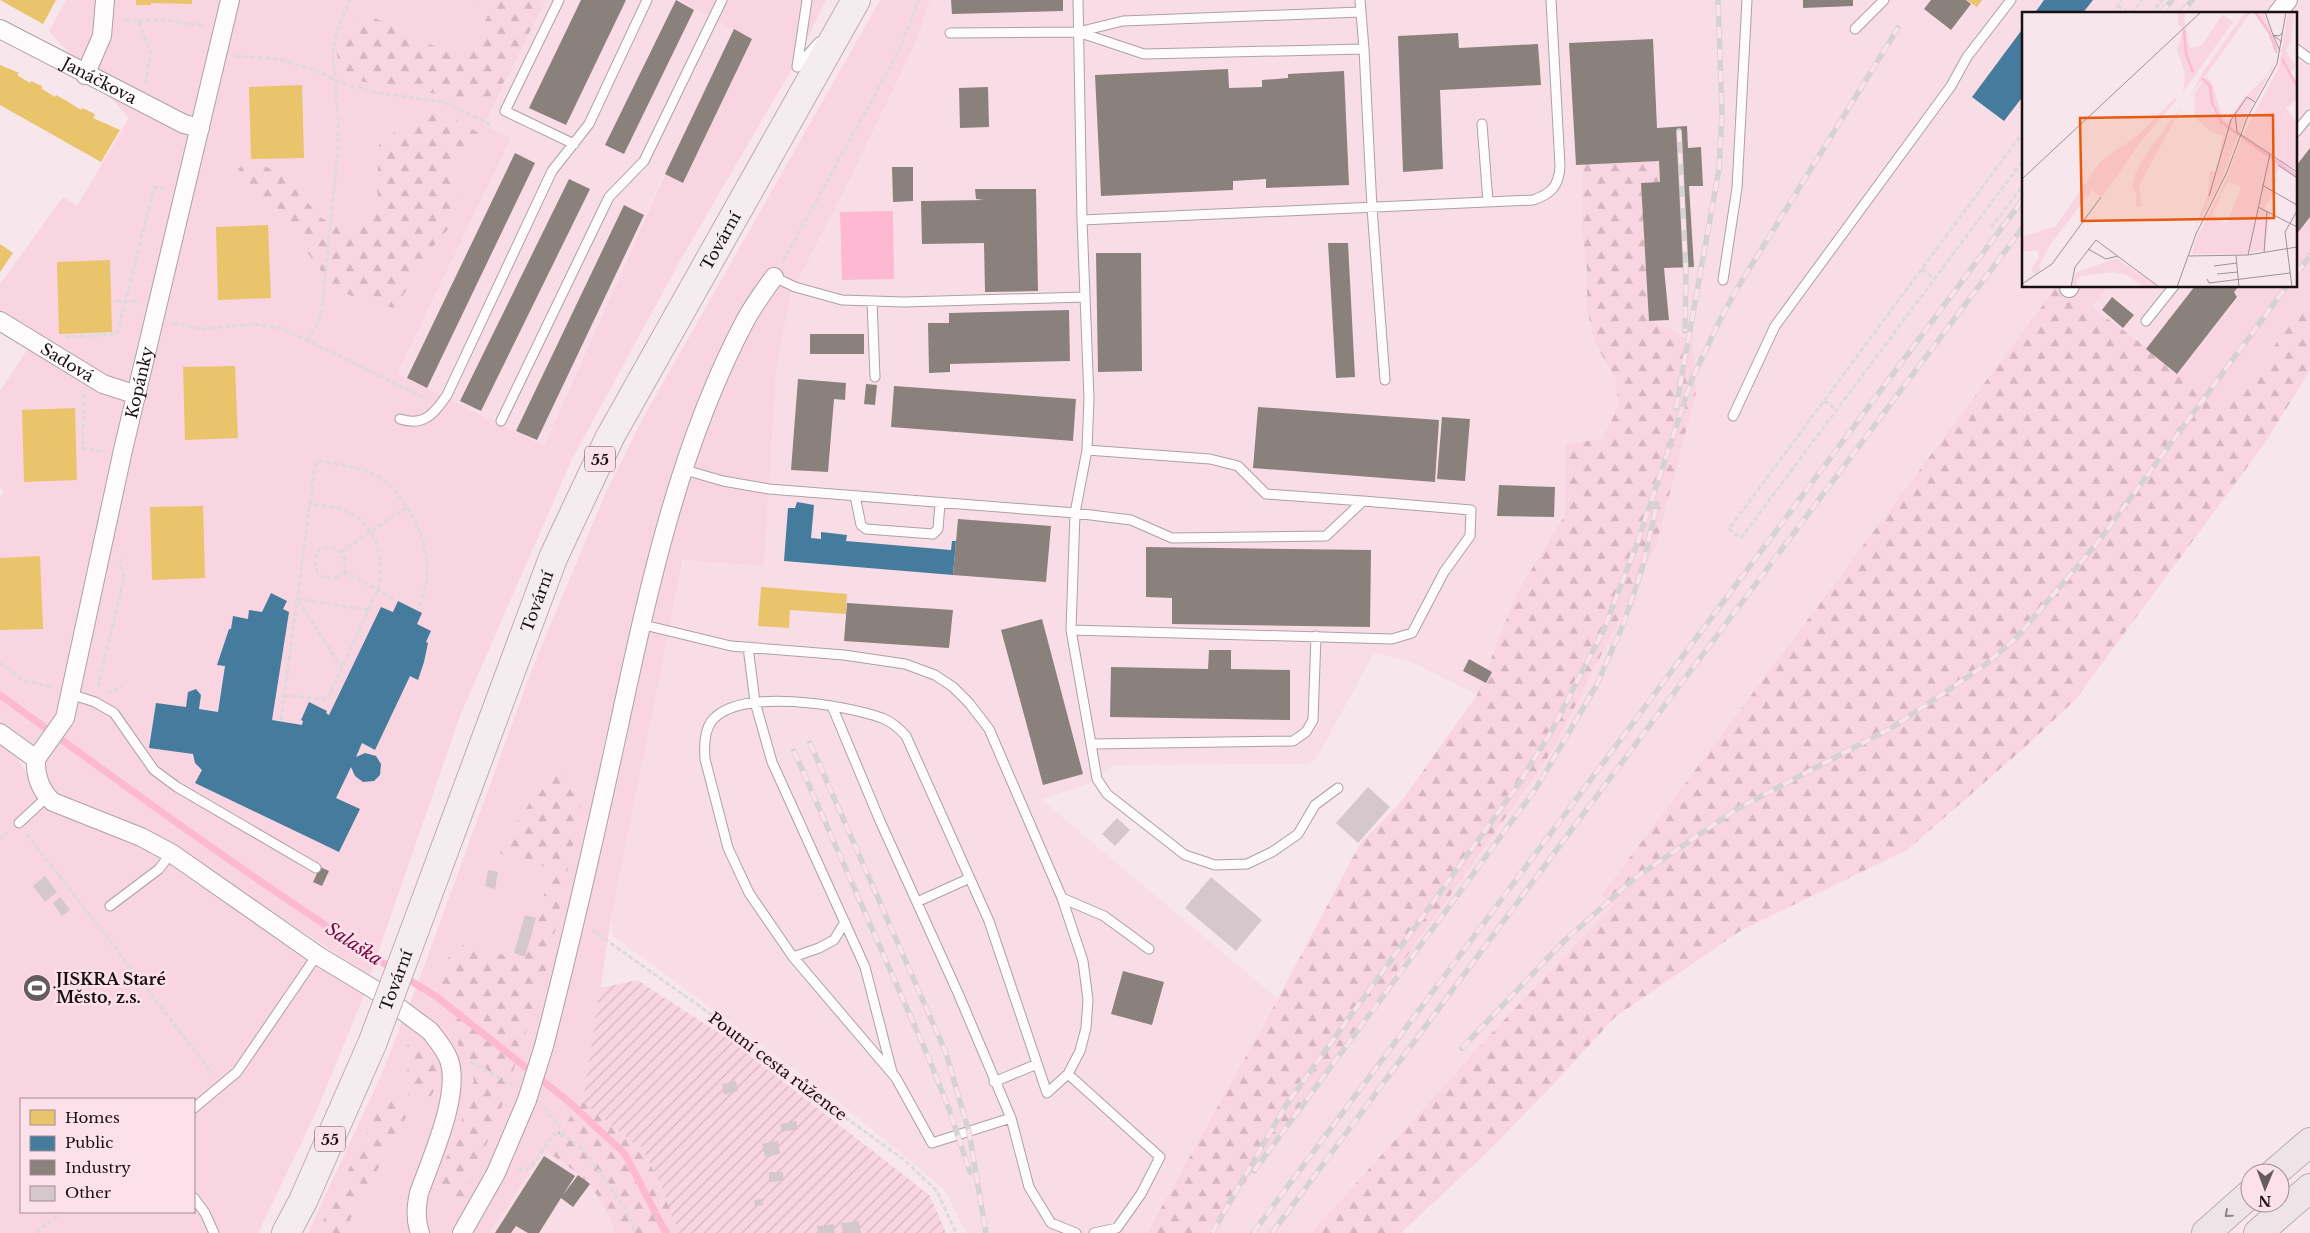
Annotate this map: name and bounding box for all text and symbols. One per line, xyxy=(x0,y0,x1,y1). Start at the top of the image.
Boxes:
inset map xyxy=(2022,12,2298,288)
street label: Janáčkova xyxy=(57,52,140,108)
street label: Tovární xyxy=(696,208,745,274)
street label: Sadová xyxy=(37,338,98,386)
street label: Kopánky xyxy=(121,344,157,420)
road number: 55 xyxy=(585,446,615,472)
street label: Tovární xyxy=(516,567,558,635)
water label: Salaška xyxy=(322,918,386,970)
street label: Tovární xyxy=(375,946,417,1014)
place label: JISKRA Staré Město, z.s. xyxy=(53,969,166,1007)
sports icon: JISKRA Staré Město, z.s. xyxy=(22,973,52,1003)
street label: Poutní cesta růžence xyxy=(705,1007,851,1125)
legend xyxy=(20,1098,195,1213)
text: Homes xyxy=(65,1108,120,1127)
road number: 55 xyxy=(315,1126,345,1152)
text: Public xyxy=(65,1133,113,1152)
text: Industry xyxy=(65,1158,131,1177)
north arrow xyxy=(2240,1163,2290,1213)
text: Other xyxy=(65,1183,112,1202)
text: N xyxy=(2258,1192,2272,1210)
one-way arrow xyxy=(2224,1208,2233,1217)

